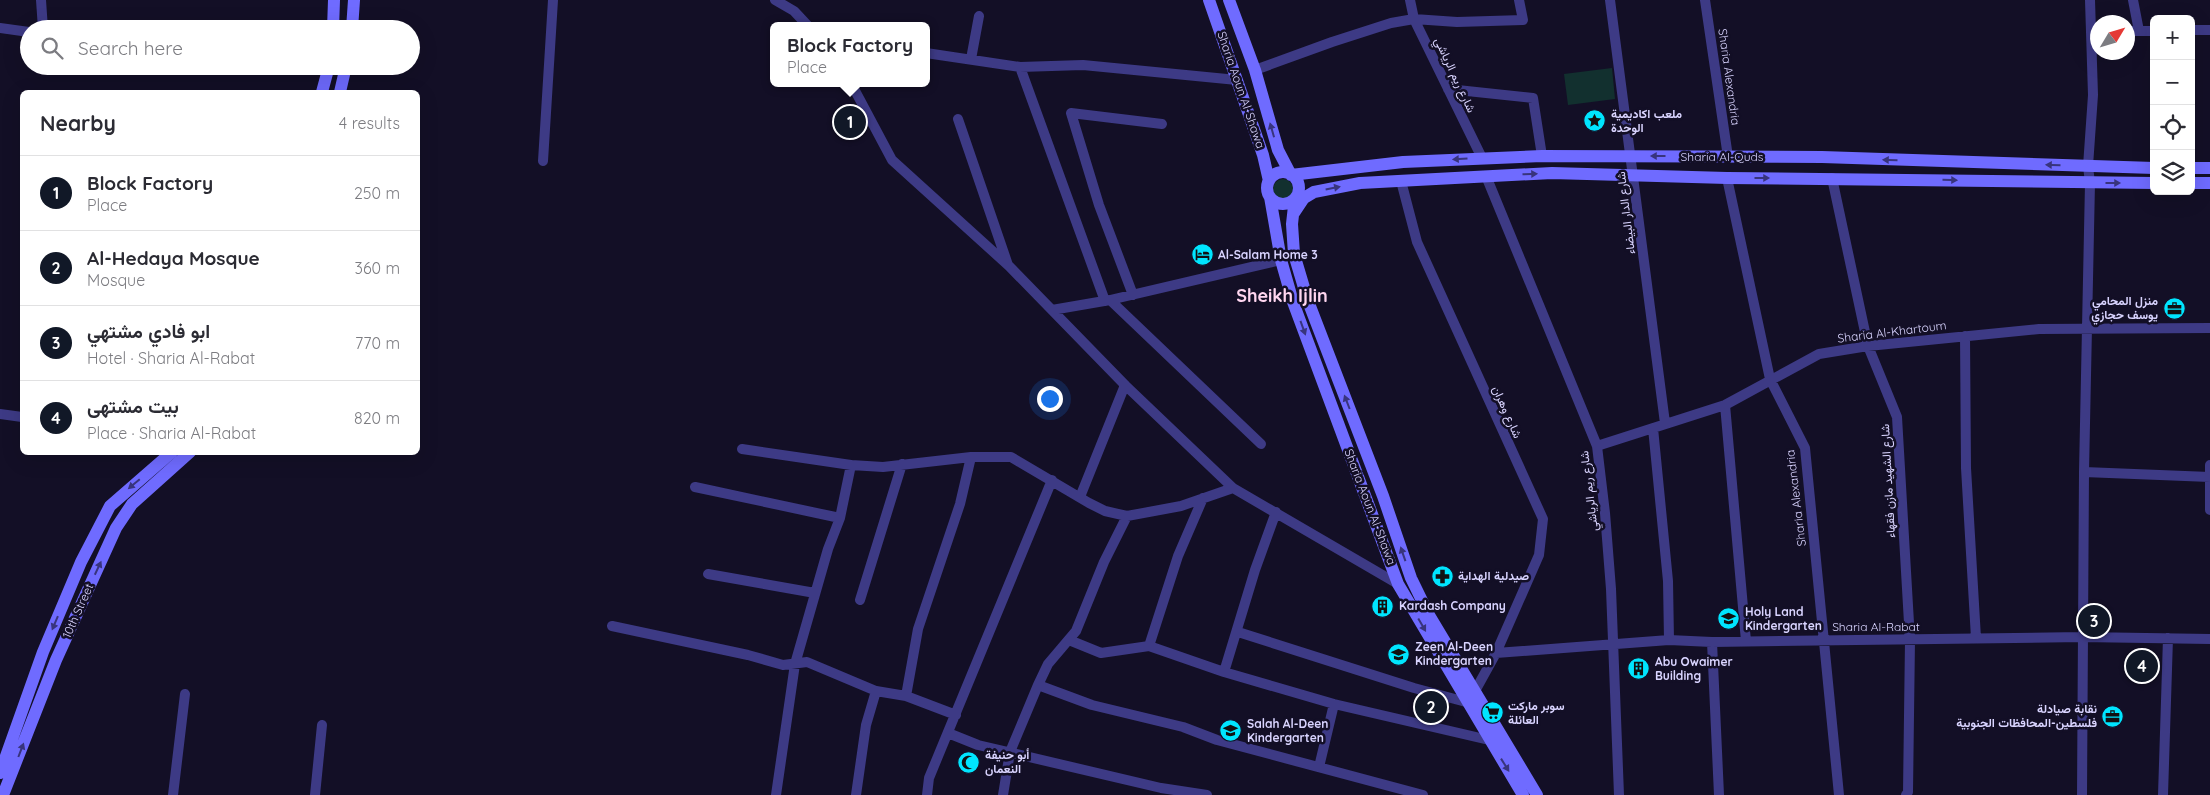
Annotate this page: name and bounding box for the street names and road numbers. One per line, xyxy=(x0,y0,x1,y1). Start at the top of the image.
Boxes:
street label: Sharia Alexandria xyxy=(1715,28,1744,126)
street label: Sharia Aoun Al-Shawa xyxy=(1214,29,1269,150)
street label: شارع ريم الرياشي xyxy=(1429,35,1479,116)
street label: Sharia Al-Quds xyxy=(1681,149,1764,164)
street label: شارع الدار البيضاء xyxy=(1613,171,1640,255)
street label: Sharia Al-Khartoum xyxy=(1837,317,1947,346)
street label: شارع وهران xyxy=(1487,383,1526,441)
street label: شارع الشهيد مازن فقهاء xyxy=(1877,424,1900,538)
street label: Sharia Aoun Al-Shawa xyxy=(1341,447,1399,567)
street label: Sharia Alexandria xyxy=(1782,449,1809,547)
street label: شارع ريم الرياشي xyxy=(1576,450,1604,532)
street label: 10th Street xyxy=(59,581,96,641)
street label: Sharia Al-Rabat xyxy=(1832,619,1920,634)

